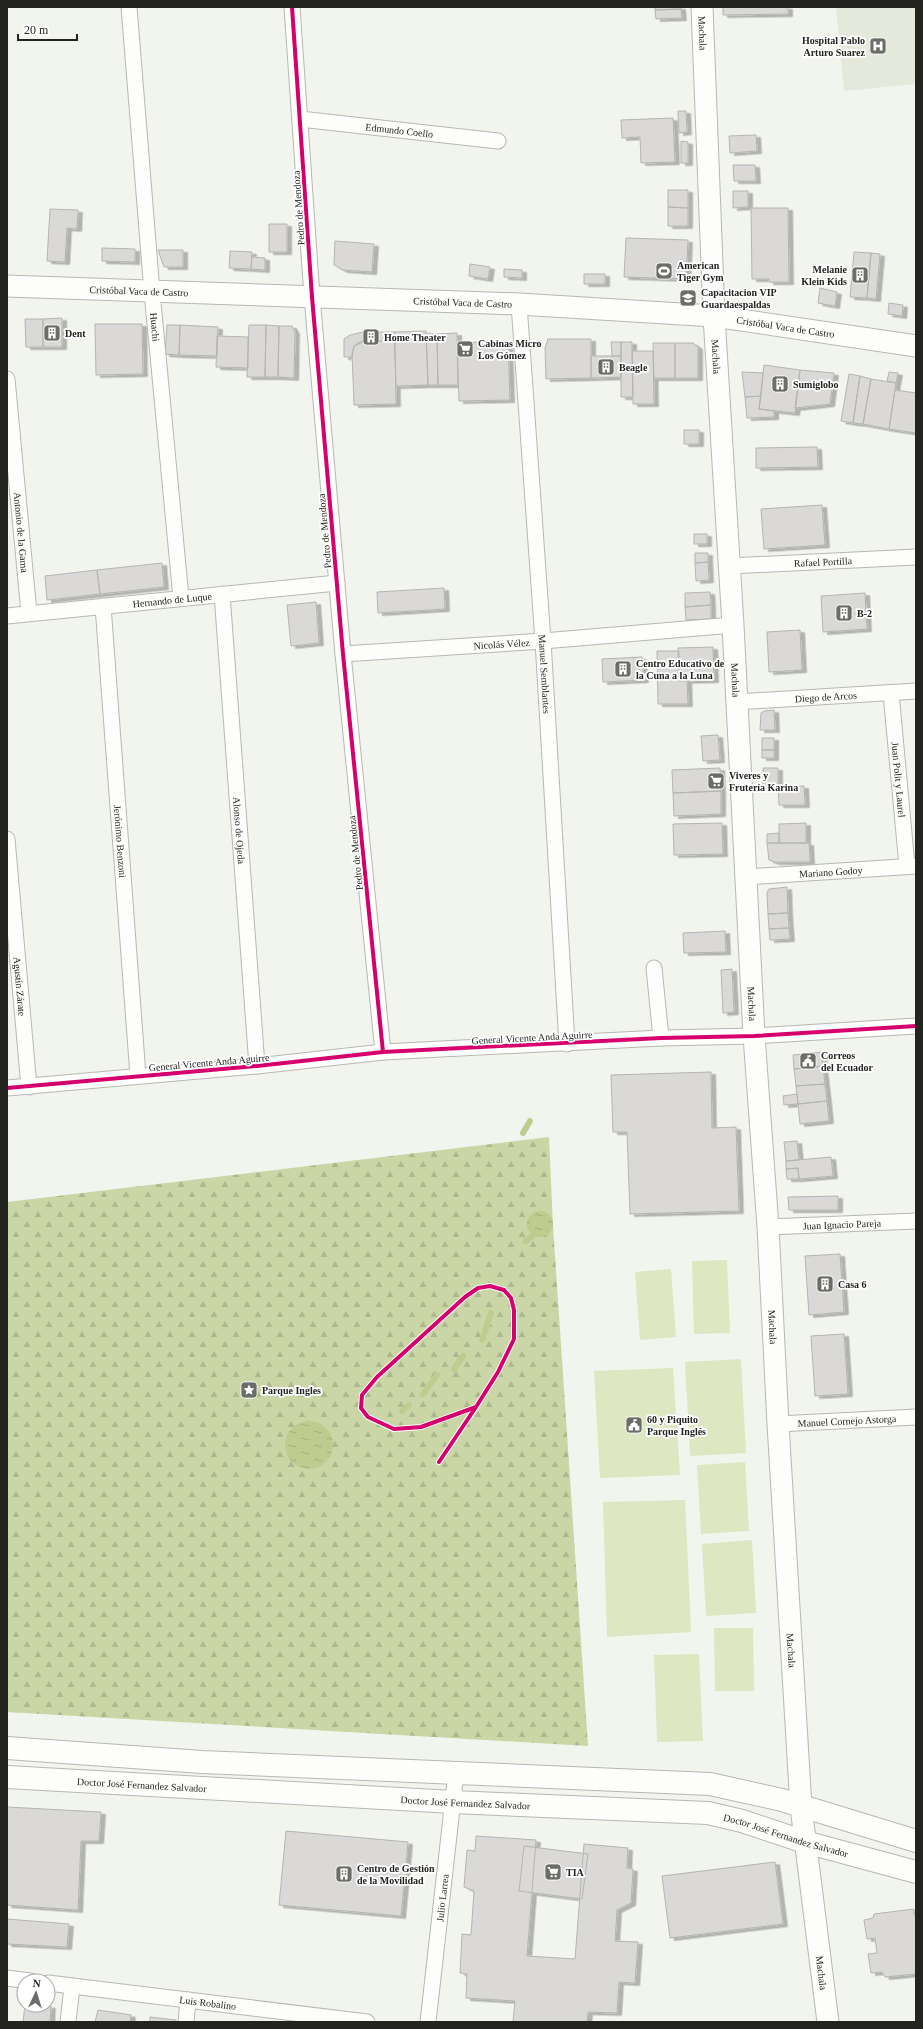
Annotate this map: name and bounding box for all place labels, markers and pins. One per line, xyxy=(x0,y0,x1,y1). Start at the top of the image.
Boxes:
place label: Hospital Pablo Arturo Suarez xyxy=(802,35,866,58)
hospital icon: Hospital Pablo Arturo Suarez xyxy=(868,36,888,56)
place label: American Tiger Gym xyxy=(677,260,724,283)
sports icon: American Tiger Gym xyxy=(654,261,674,281)
place label: Melanie Klein Kids xyxy=(801,264,848,287)
building icon: Melanie Klein Kids xyxy=(850,265,870,285)
place label: Capacitacion VIP Guardaespaldas xyxy=(701,287,777,310)
school or university icon: Capacitacion VIP Guardaespaldas xyxy=(678,288,698,308)
building icon: Dent xyxy=(42,323,62,343)
building icon: Home Theater xyxy=(361,327,381,347)
place label: Dent xyxy=(65,328,86,339)
place label: Home Theater xyxy=(384,332,446,343)
place label: Cabinas Micro Los Gómez xyxy=(478,338,541,361)
supermarket icon: Cabinas Micro Los Gómez xyxy=(455,339,475,359)
building icon: Beagle xyxy=(596,357,616,377)
place label: Beagle xyxy=(619,362,648,373)
building icon: Sumiglobo xyxy=(770,374,790,394)
place label: Sumiglobo xyxy=(793,379,839,390)
building icon: B-2 xyxy=(834,603,854,623)
place label: B-2 xyxy=(857,608,872,619)
place label: Centro Educativo de la Cuna a la Luna xyxy=(636,658,725,681)
building icon: Centro Educativo de la Cuna a la Luna xyxy=(613,659,633,679)
place label: Viveres y Frutería Karina xyxy=(729,770,798,793)
supermarket icon: Viveres y Frutería Karina xyxy=(706,771,726,791)
place label: Correos del Ecuador xyxy=(821,1050,874,1073)
public building icon: Correos del Ecuador xyxy=(798,1051,818,1071)
building icon: Casa 6 xyxy=(815,1274,835,1294)
place label: Casa 6 xyxy=(838,1279,867,1290)
place icon: Parque Ingles xyxy=(239,1380,259,1400)
place label: Parque Ingles xyxy=(262,1385,321,1396)
place label: 60 y Piquito Parque Inglés xyxy=(647,1414,706,1437)
public building icon: 60 y Piquito Parque Inglés xyxy=(624,1415,644,1435)
supermarket icon: TIA xyxy=(543,1862,563,1882)
place label: Centro de Gestión de la Movilidad xyxy=(357,1863,435,1886)
building icon: Centro de Gestión de la Movilidad xyxy=(334,1864,354,1884)
place label: TIA xyxy=(566,1867,585,1878)

